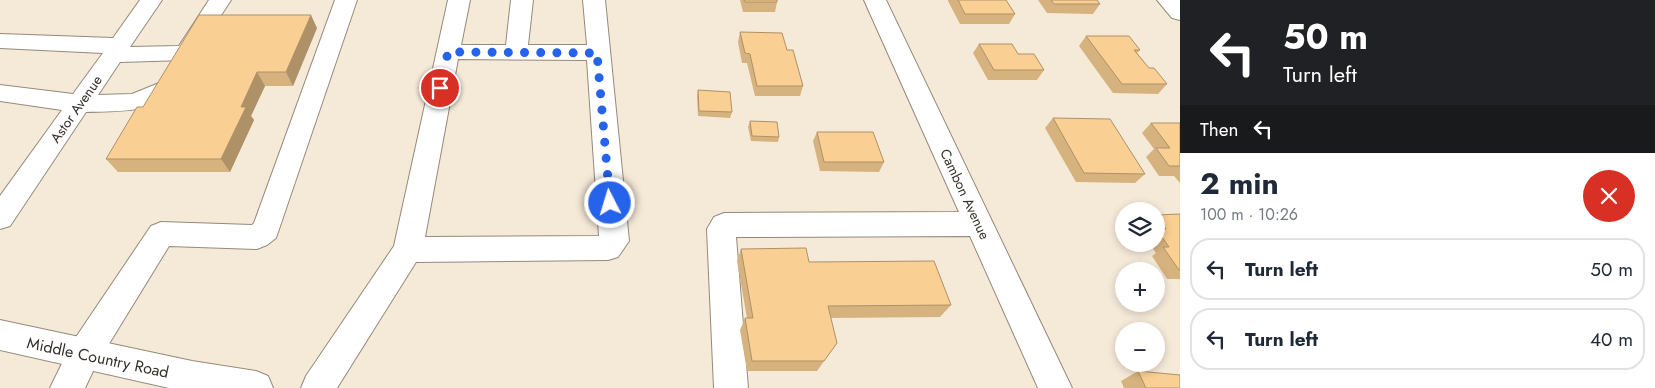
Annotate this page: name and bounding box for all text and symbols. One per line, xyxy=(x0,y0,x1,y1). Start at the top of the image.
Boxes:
text: 50 m xyxy=(1283,12,1368,62)
icon: left xyxy=(1200,20,1265,85)
text: Turn left xyxy=(1283,58,1357,90)
pin xyxy=(419,67,461,109)
street label: Astor Avenue xyxy=(45,71,107,147)
icon: arrive xyxy=(426,74,454,102)
icon: left xyxy=(1249,115,1277,143)
text: Then xyxy=(1200,116,1239,143)
street label: Cambon Avenue xyxy=(935,145,995,243)
text: 2 min xyxy=(1200,162,1279,205)
button: close xyxy=(1583,170,1635,222)
position arrow xyxy=(583,176,635,228)
map controls xyxy=(1115,202,1165,372)
button: layers xyxy=(1115,202,1165,252)
text: 100 m · 10:26 xyxy=(1200,203,1298,226)
icon: left xyxy=(1202,255,1230,283)
text: Turn left xyxy=(1245,256,1318,283)
text: 50 m xyxy=(1590,256,1633,283)
button: + xyxy=(1115,262,1165,312)
button: − xyxy=(1115,322,1165,372)
icon: left xyxy=(1202,325,1230,353)
text: Turn left xyxy=(1245,326,1318,353)
text: 40 m xyxy=(1590,326,1633,353)
street label: Middle Country Road xyxy=(25,331,171,384)

